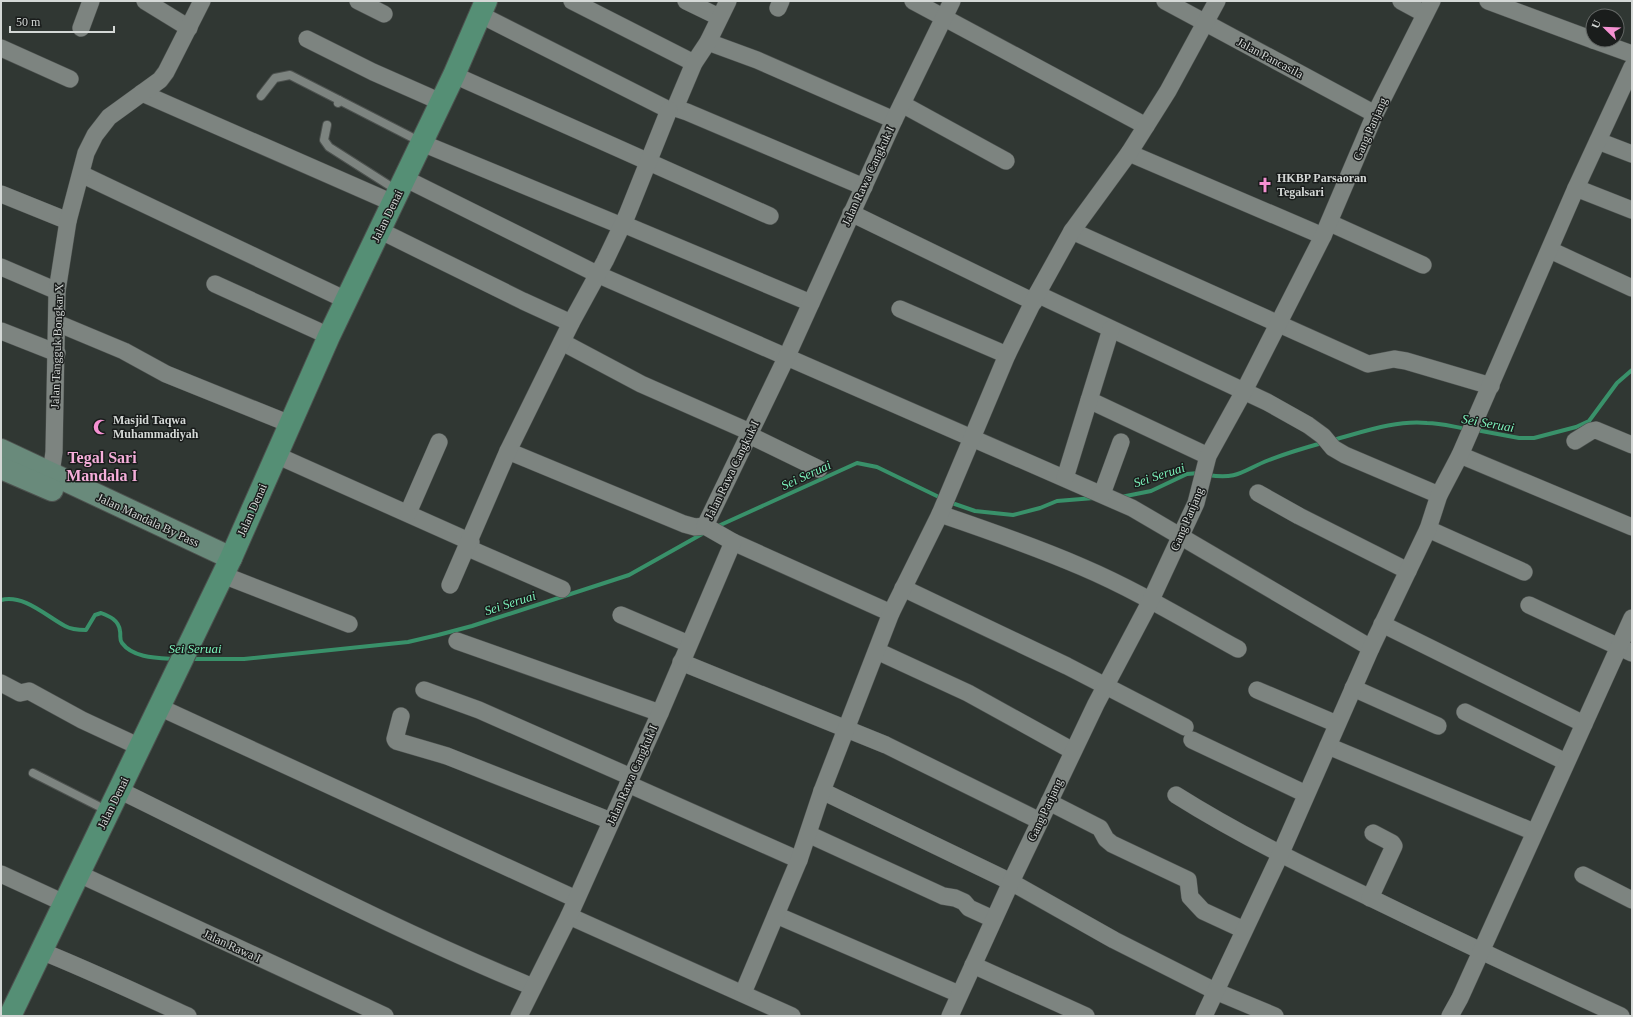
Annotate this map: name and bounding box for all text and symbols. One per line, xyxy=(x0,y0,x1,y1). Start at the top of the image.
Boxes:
scale bar xyxy=(10,8,114,34)
north arrow xyxy=(1585,8,1625,48)
text: 50 m xyxy=(16,15,41,29)
text: U xyxy=(1589,18,1603,30)
street label: Jalan Pancasila xyxy=(1234,35,1306,82)
street label: Gang Panjang xyxy=(1350,95,1390,163)
street label: Jalan Rawa Cangkuk I xyxy=(839,124,897,228)
place label: HKBP Parsaoran Tegalsari xyxy=(1277,171,1367,199)
church icon: HKBP Parsaoran Tegalsari xyxy=(1256,176,1274,194)
street label: Jalan Denai xyxy=(368,187,406,244)
street label: Jalan Tangguk Bongkar X xyxy=(48,283,66,409)
water label: Sei Seruai xyxy=(1461,411,1516,435)
place label: Masjid Taqwa Muhammadiyah xyxy=(113,413,199,441)
mosque icon: Masjid Taqwa Muhammadiyah xyxy=(92,418,110,436)
street label: Jalan Rawa Cangkuk I xyxy=(702,418,762,522)
district label: Tegal Sari Mandala I xyxy=(66,449,138,484)
water label: Sei Seruai xyxy=(779,457,834,493)
water label: Sei Seruai xyxy=(1131,460,1187,490)
street label: Jalan Denai xyxy=(234,481,270,539)
street label: Gang Panjang xyxy=(1167,485,1207,553)
street label: Jalan Mandala By Pass xyxy=(95,490,202,550)
water label: Sei Seruai xyxy=(482,588,538,618)
water label: Sei Seruai xyxy=(168,641,222,656)
street label: Jalan Rawa Cangkuk I xyxy=(604,723,660,827)
street label: Jalan Denai xyxy=(94,774,132,831)
street label: Gang Panjang xyxy=(1024,776,1066,844)
street label: Jalan Rawa I xyxy=(201,927,263,965)

